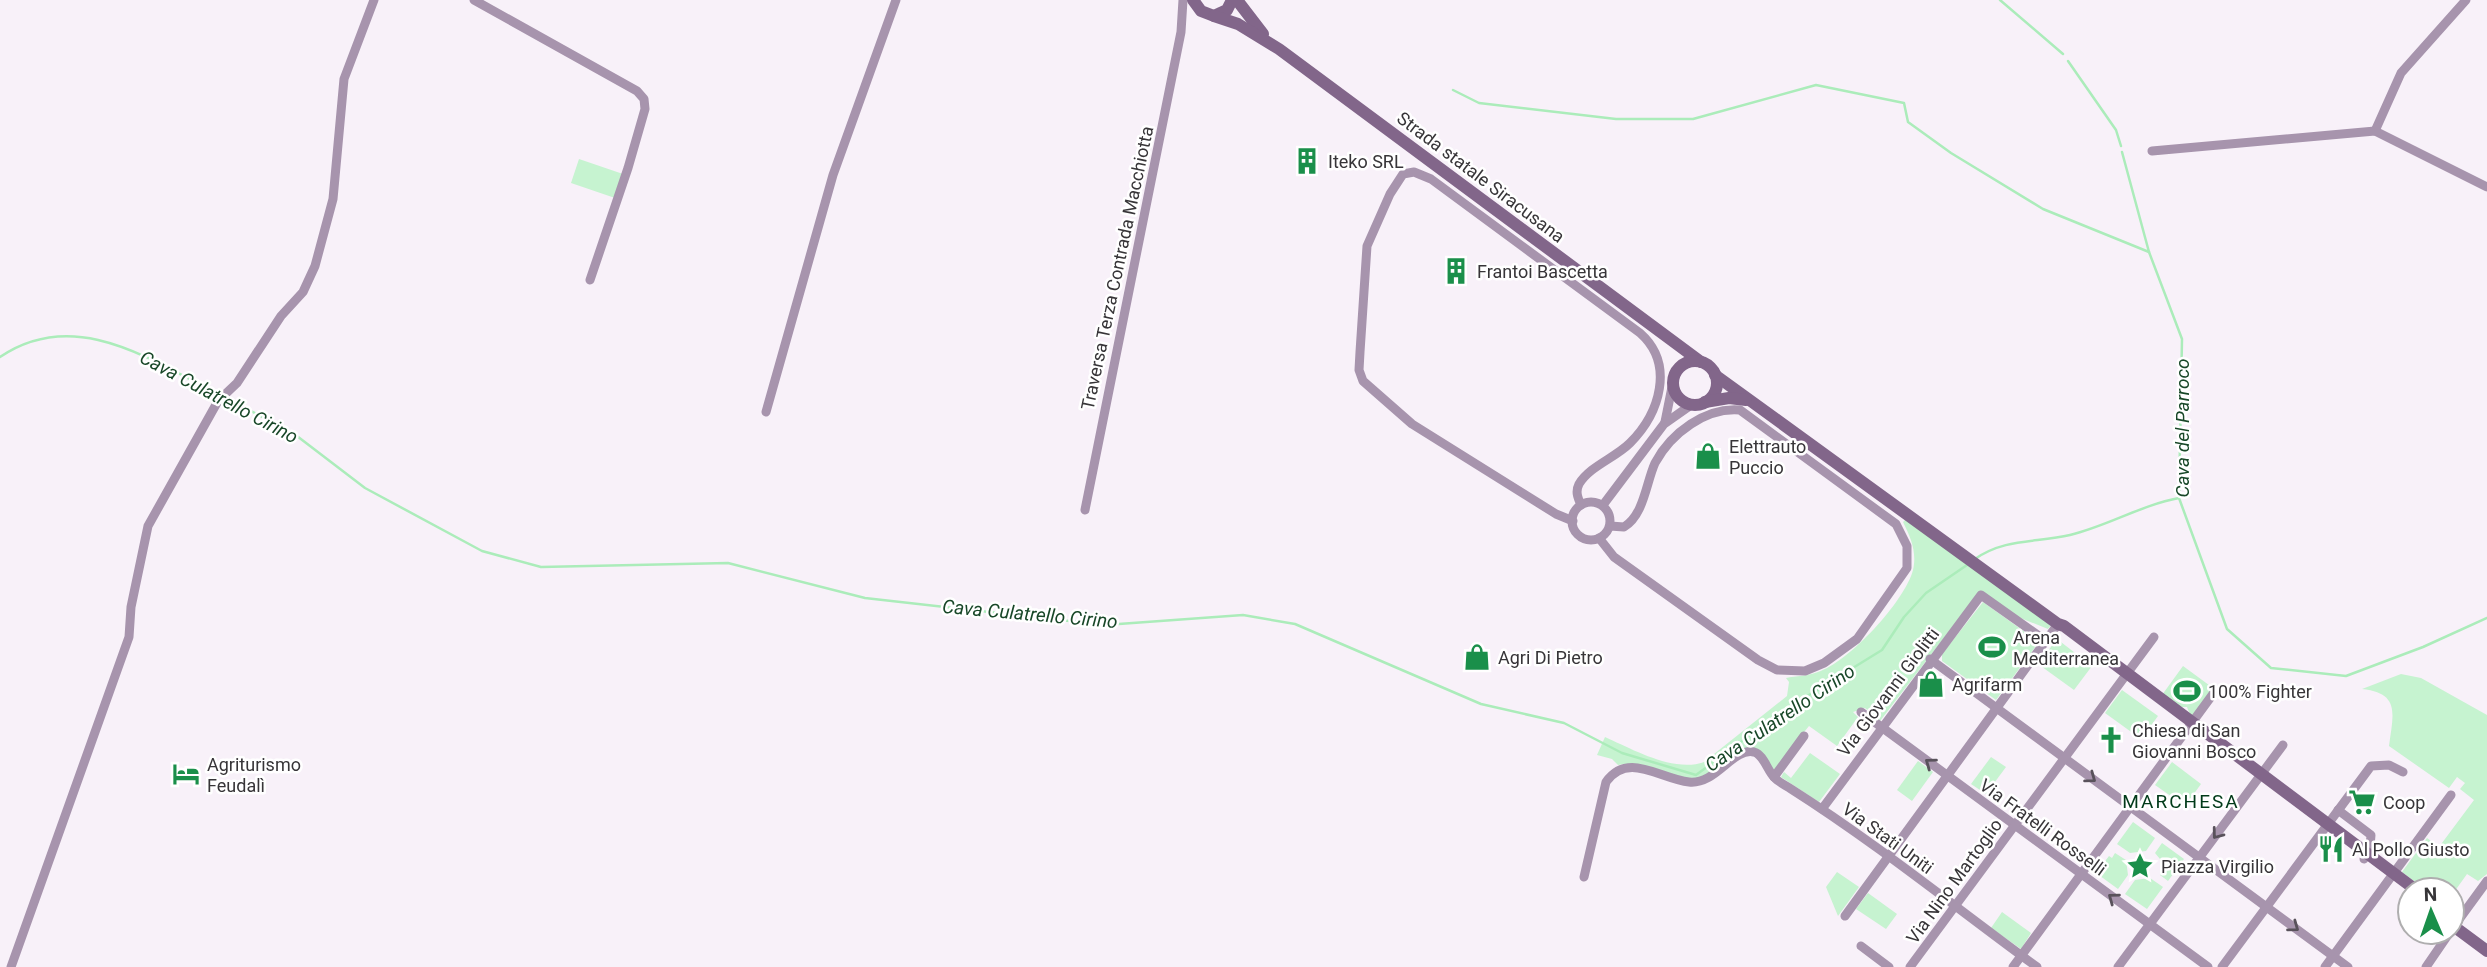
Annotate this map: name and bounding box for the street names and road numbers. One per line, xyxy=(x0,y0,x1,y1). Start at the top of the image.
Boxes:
street label: Strada statale Siracusana xyxy=(1393,107,1569,247)
street label: Traversa Terza Contrada Macchiotta xyxy=(1077,124,1157,412)
street label: Via Giovanni Giolitti xyxy=(1833,623,1943,761)
street label: Via Fratelli Rosselli xyxy=(1976,774,2110,880)
street label: Via Stati Uniti xyxy=(1838,798,1938,878)
street label: Via Nino Martoglio xyxy=(1902,814,2006,948)

